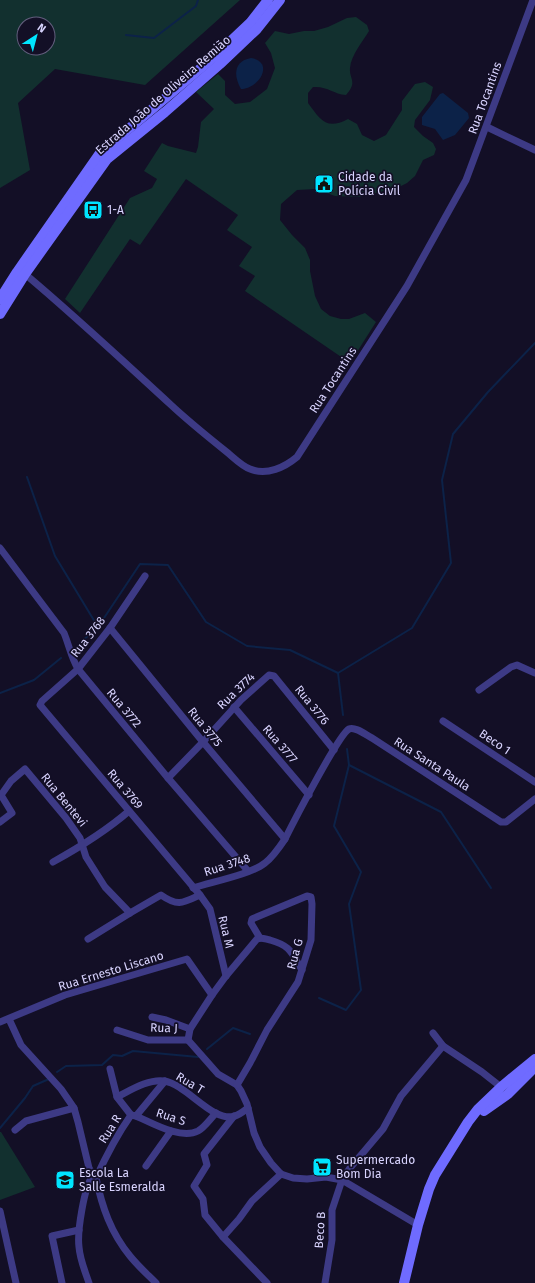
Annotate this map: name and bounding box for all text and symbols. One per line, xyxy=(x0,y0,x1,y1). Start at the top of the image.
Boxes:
north arrow xyxy=(16,16,56,56)
text: N xyxy=(35,21,48,36)
street label: Estrada João de Oliveira Remião xyxy=(93,33,233,157)
street label: Rua Tocantins xyxy=(465,60,505,136)
place label: Cidade da Polícia Civil xyxy=(338,170,401,198)
public building icon: Cidade da Polícia Civil xyxy=(313,173,335,195)
bus stop icon: 1-A xyxy=(82,199,104,221)
place label: 1-A xyxy=(107,203,124,217)
street label: Rua Tocantins xyxy=(306,344,360,416)
street label: Rua 3768 xyxy=(68,614,109,660)
street label: Rua 3774 xyxy=(214,669,258,712)
street label: Rua 3776 xyxy=(292,682,332,728)
street label: Rua 3772 xyxy=(104,686,144,730)
street label: Rua 3775 xyxy=(185,705,225,749)
street label: Rua 3777 xyxy=(260,722,300,766)
street label: Beco 1 xyxy=(477,726,513,758)
street label: Rua Santa Paula xyxy=(391,734,473,794)
street label: Rua 3769 xyxy=(104,766,146,812)
street label: Rua Bentevi xyxy=(38,770,90,830)
street label: Rua 3748 xyxy=(202,851,252,879)
street label: Rua M xyxy=(215,914,237,950)
street label: Rua G xyxy=(284,937,306,971)
street label: Rua Ernesto Liscano xyxy=(57,948,165,994)
street label: Rua J xyxy=(150,1021,178,1035)
street label: Rua T xyxy=(173,1069,207,1097)
street label: Rua S xyxy=(154,1106,188,1129)
street label: Rua R xyxy=(96,1112,124,1146)
place label: Supermercado Bom Dia xyxy=(336,1153,415,1181)
supermarket icon: Supermercado Bom Dia xyxy=(311,1156,333,1178)
place label: Escola La Salle Esmeralda xyxy=(79,1166,165,1194)
school or university icon: Escola La Salle Esmeralda xyxy=(54,1169,76,1191)
street label: Beco B xyxy=(312,1211,328,1249)

